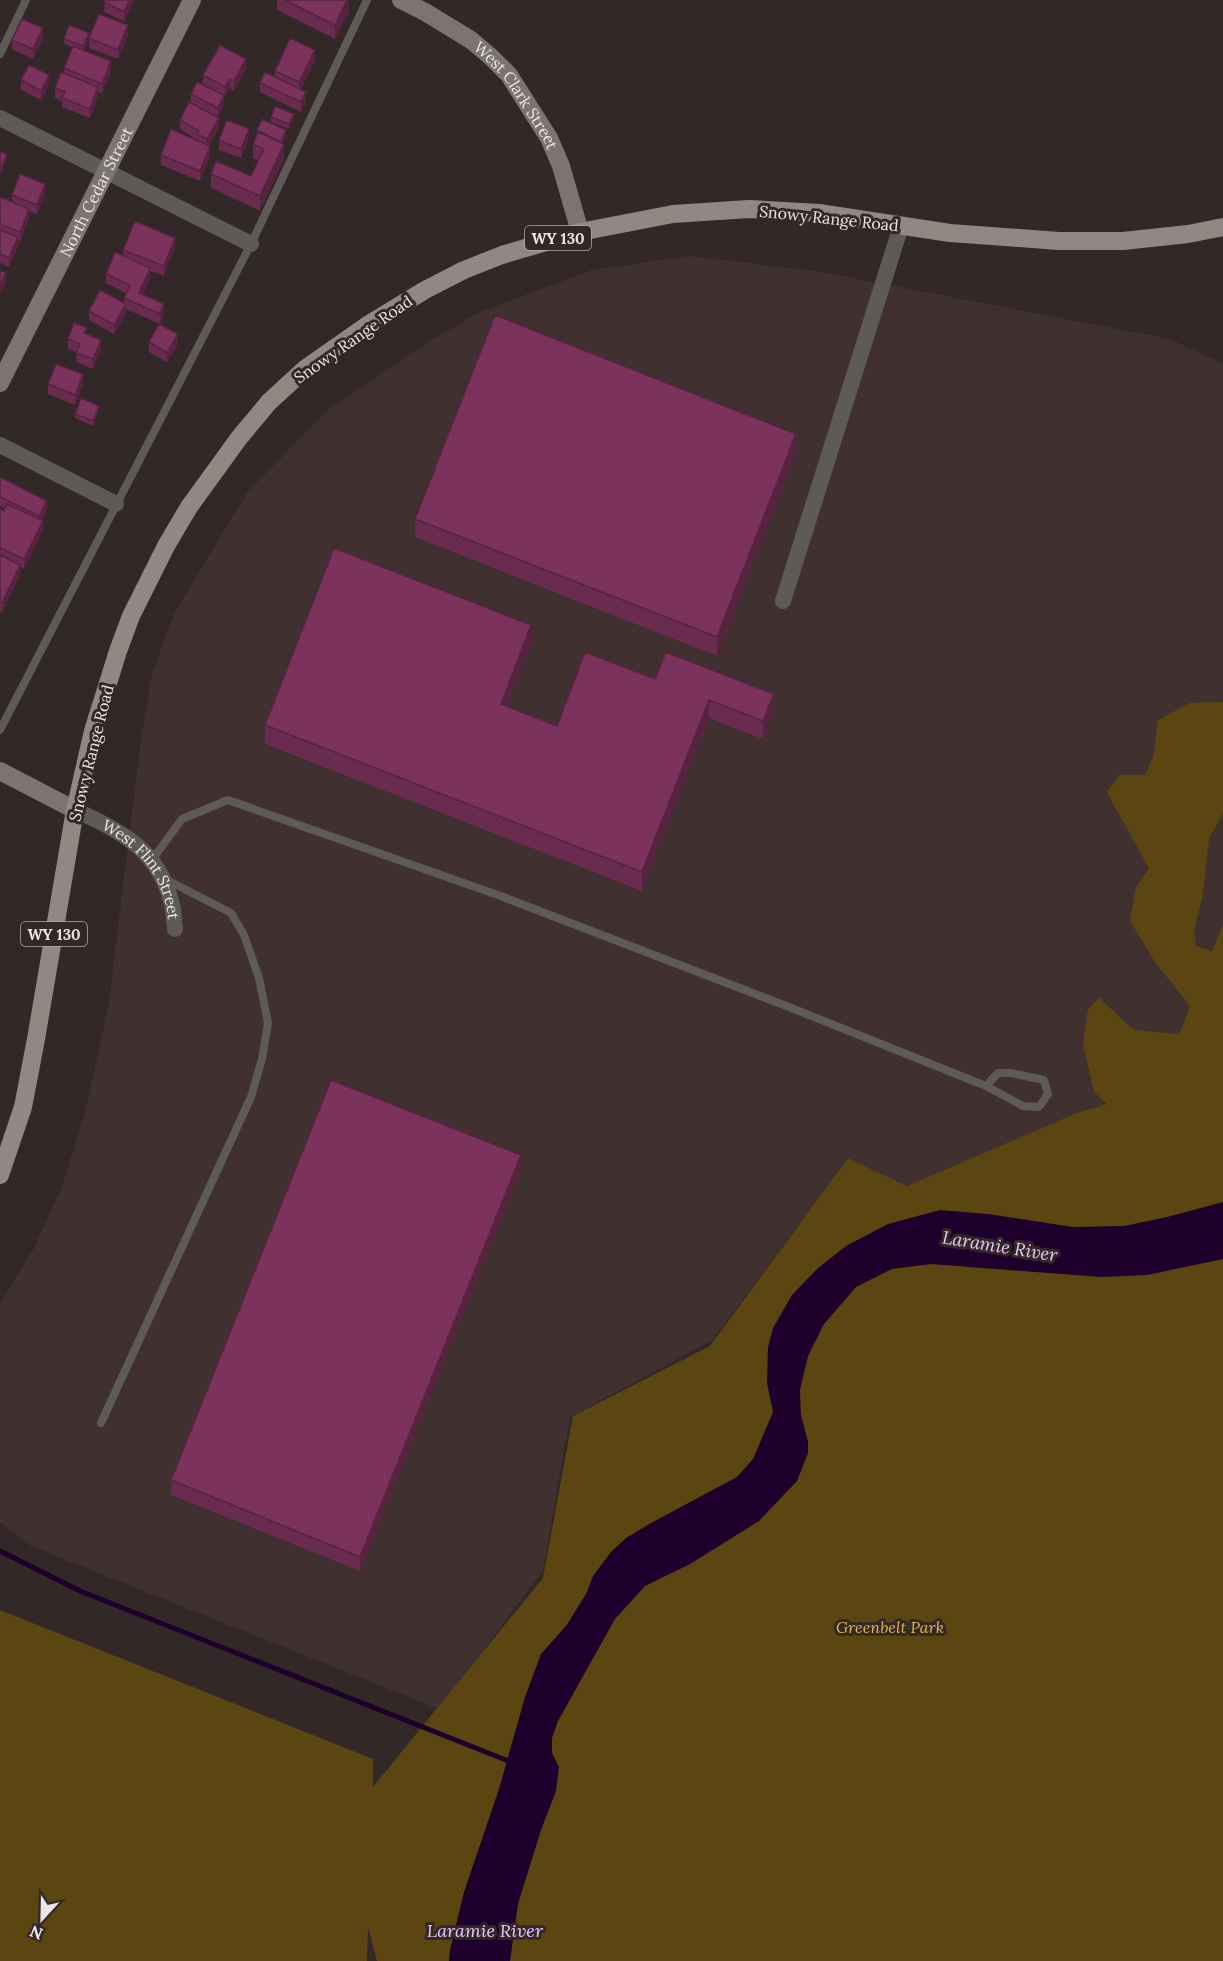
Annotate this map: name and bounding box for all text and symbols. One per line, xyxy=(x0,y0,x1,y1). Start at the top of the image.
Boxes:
street label: West Clark Street xyxy=(470,37,563,153)
street label: North Cedar Street xyxy=(55,123,137,260)
street label: Snowy Range Road xyxy=(758,201,900,235)
road number: WY 130 xyxy=(525,226,591,250)
street label: Snowy Range Road xyxy=(290,290,416,387)
street label: Snowy Range Road xyxy=(64,682,118,823)
street label: West Flint Street xyxy=(99,815,184,921)
road number: WY 130 xyxy=(21,922,87,946)
water label: Laramie River xyxy=(941,1226,1060,1267)
park label: Greenbelt Park xyxy=(836,1617,944,1637)
north arrow xyxy=(12,1889,72,1949)
water label: Laramie River xyxy=(427,1919,544,1942)
text: N xyxy=(27,1921,46,1944)

